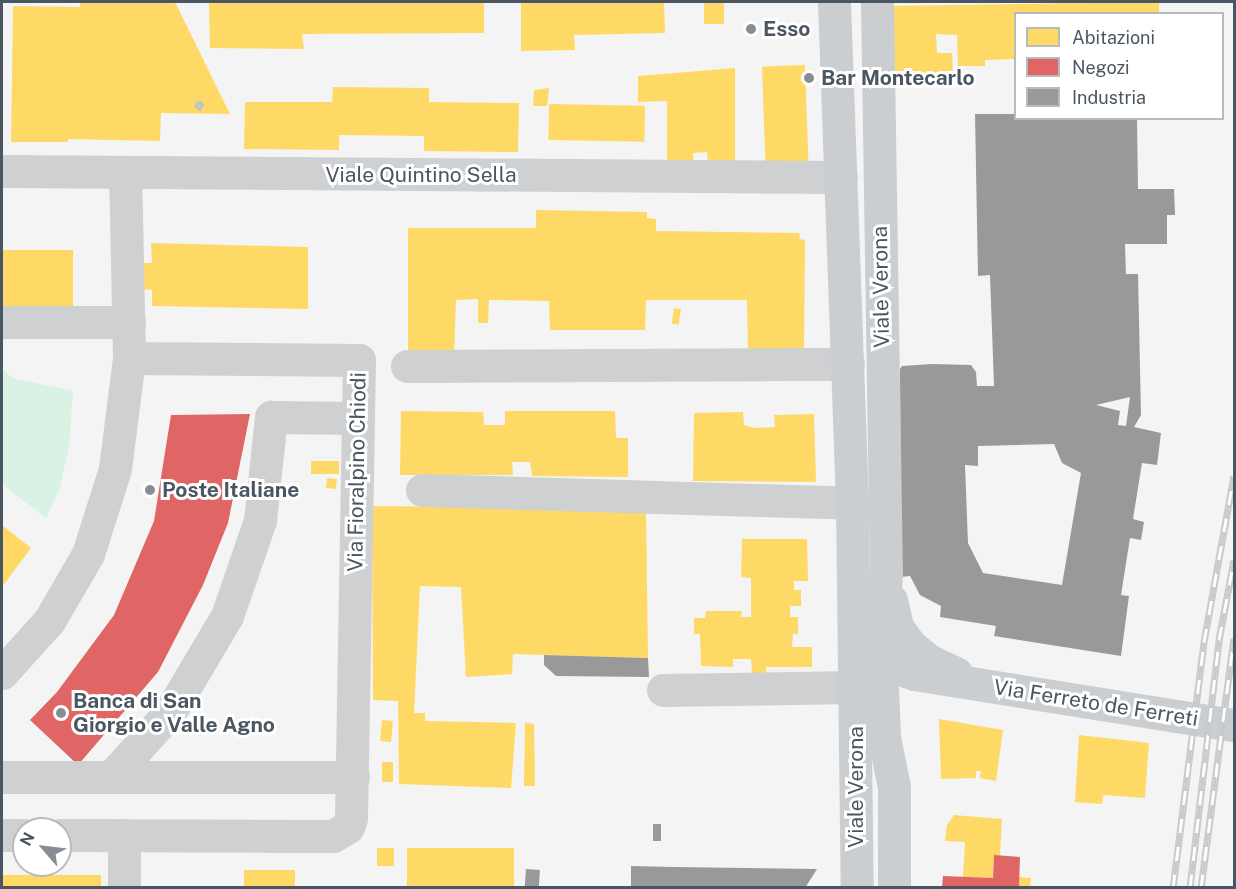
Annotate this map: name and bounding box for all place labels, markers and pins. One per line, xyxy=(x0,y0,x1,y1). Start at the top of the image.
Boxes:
place label: Esso xyxy=(763,16,810,42)
marker: Esso xyxy=(744,22,758,36)
place label: Bar Montecarlo xyxy=(821,65,975,91)
marker: Bar Montecarlo xyxy=(802,71,816,85)
place label: Poste Italiane xyxy=(162,477,299,503)
marker: Poste Italiane xyxy=(143,483,157,497)
place label: Banca di San Giorgio e Valle Agno xyxy=(73,688,276,738)
marker: Banca di San Giorgio e Valle Agno xyxy=(54,706,68,720)

